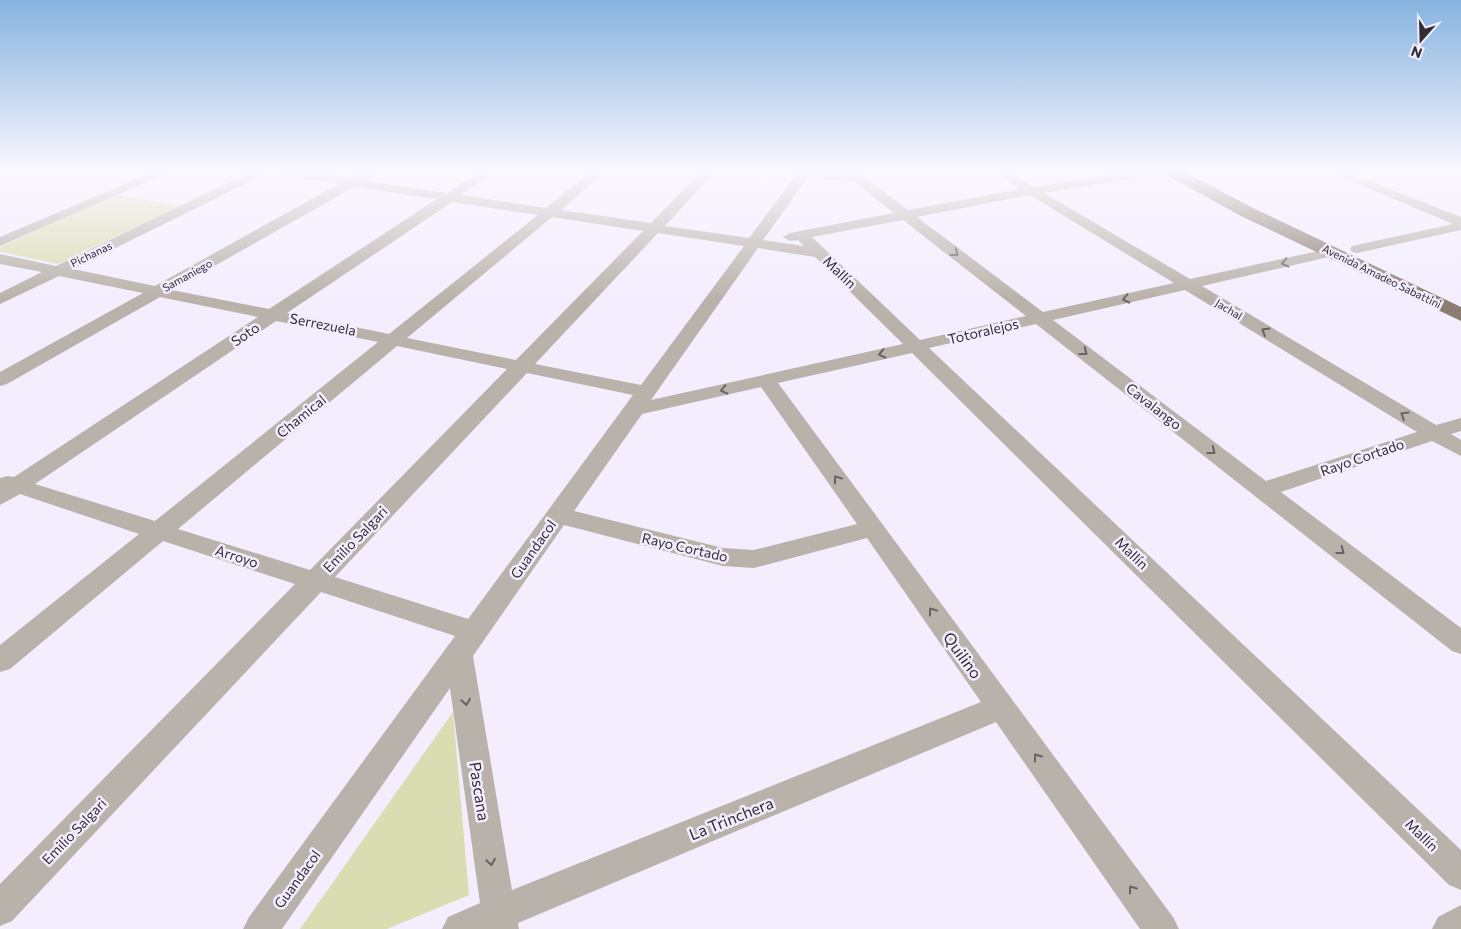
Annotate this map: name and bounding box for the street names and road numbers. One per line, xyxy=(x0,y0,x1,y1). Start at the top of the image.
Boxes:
street label: Pichanas xyxy=(68,238,114,270)
street label: Avenida Amadeo Sabattini xyxy=(1320,241,1444,311)
street label: Mallín xyxy=(820,252,860,292)
street label: Samaniego xyxy=(160,256,215,294)
street label: Jachal xyxy=(1213,296,1245,323)
street label: Serrezuela xyxy=(289,309,357,339)
street label: Totoralejos xyxy=(946,315,1020,347)
street label: Soto xyxy=(228,318,262,350)
street label: Cavalango xyxy=(1123,379,1185,433)
street label: Chamical xyxy=(273,391,329,441)
street label: Rayo Cortado xyxy=(1318,435,1406,479)
street label: Emilio Salgari xyxy=(319,502,391,576)
street label: Guandacol xyxy=(507,516,559,582)
street label: Rayo Cortado xyxy=(640,529,730,565)
street label: Mallín xyxy=(1112,533,1152,573)
street label: Arroyo xyxy=(213,541,261,571)
street label: Quilino xyxy=(940,628,986,682)
street label: Pascana xyxy=(466,760,494,822)
street label: La Trinchera xyxy=(686,792,776,844)
street label: Emilio Salgari xyxy=(38,794,110,868)
street label: Mallín xyxy=(1402,815,1442,855)
street label: Guandacol xyxy=(270,847,324,911)

